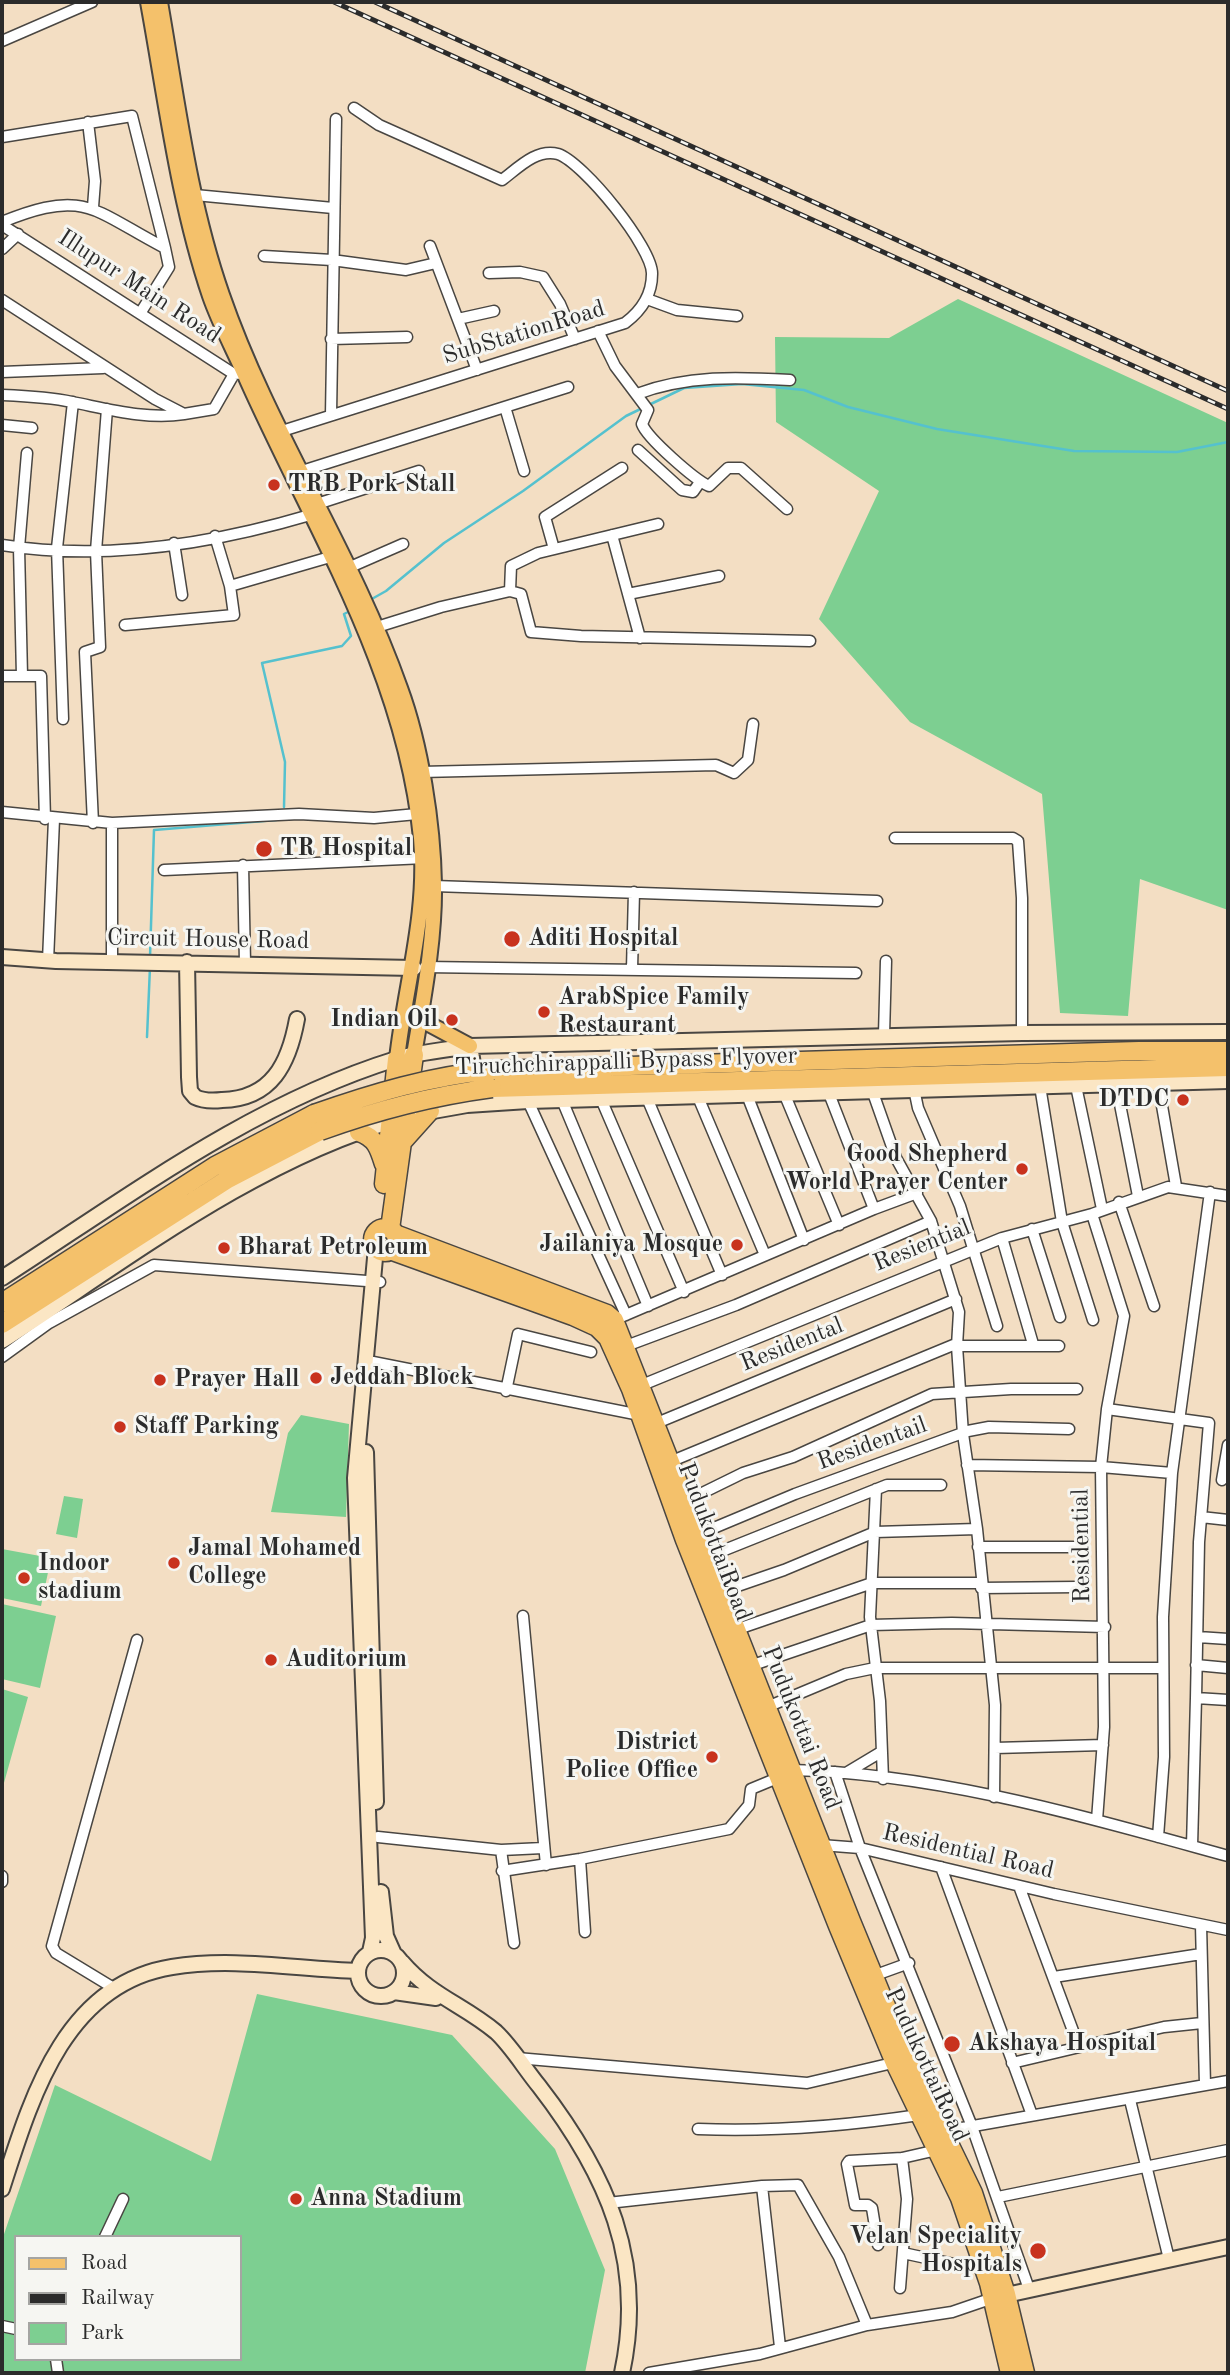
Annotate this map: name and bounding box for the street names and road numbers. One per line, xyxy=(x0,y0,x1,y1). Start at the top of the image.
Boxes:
street label: Illupur Main Road xyxy=(52,224,226,350)
street label: SubStationRoad xyxy=(439,295,609,371)
street label: Circuit House Road xyxy=(106,924,310,956)
street label: Tiruchchirappalli Bypass Flyover xyxy=(454,1042,798,1082)
street label: Resiential xyxy=(869,1213,975,1279)
street label: Residental xyxy=(736,1311,848,1379)
street label: Residentail xyxy=(813,1411,931,1477)
street label: PudukottaiRoad xyxy=(671,1459,757,1625)
street label: Residential xyxy=(1067,1488,1097,1604)
street label: Pudukottai Road xyxy=(755,1642,847,1814)
street label: Residential Road xyxy=(879,1818,1057,1886)
street label: PudukottaiRoad xyxy=(878,1983,974,2147)

